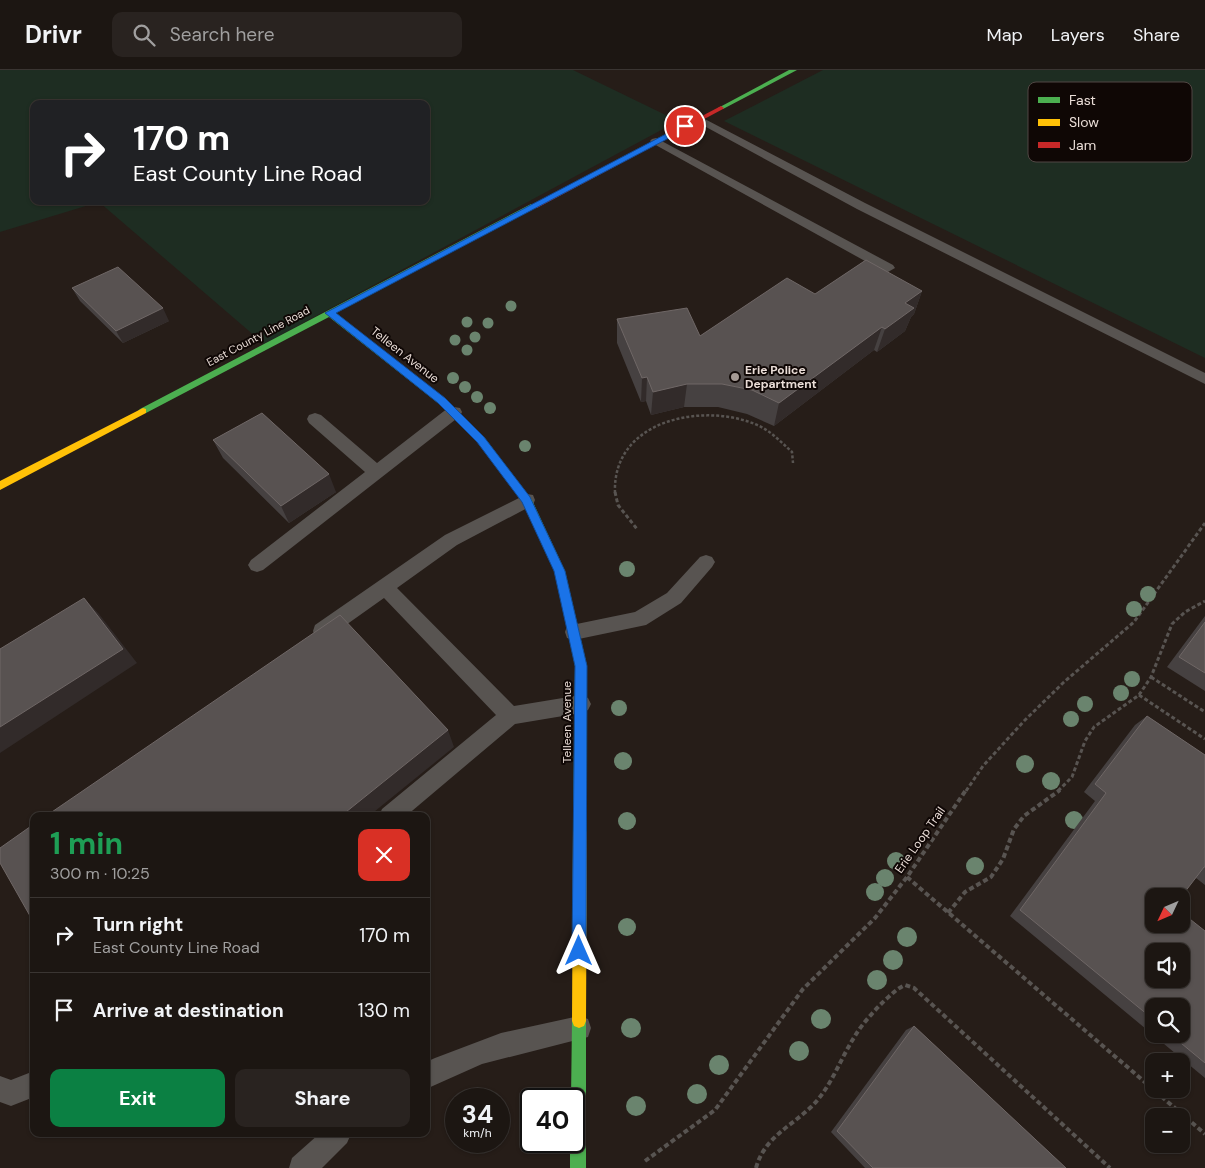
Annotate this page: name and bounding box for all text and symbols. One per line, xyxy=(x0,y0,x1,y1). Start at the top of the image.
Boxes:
search box xyxy=(112,12,462,57)
text: Drivr xyxy=(25,19,82,50)
icon: search xyxy=(130,21,158,49)
text: Search here xyxy=(170,22,275,47)
text: Map xyxy=(987,23,1023,47)
text: Layers xyxy=(1051,23,1105,47)
text: Share xyxy=(1133,23,1180,47)
legend xyxy=(1028,82,1192,162)
text: Fast xyxy=(1069,91,1096,109)
pin xyxy=(664,105,706,147)
icon: arrive xyxy=(671,112,699,140)
text: Slow xyxy=(1069,113,1099,131)
text: 170 m xyxy=(133,115,230,161)
icon: right xyxy=(50,120,115,185)
text: Jam xyxy=(1069,136,1096,154)
text: East County Line Road xyxy=(133,159,362,188)
street label: East County Line Road xyxy=(204,303,312,369)
street label: Telleen Avenue xyxy=(368,323,442,387)
place label: Erie Police Department xyxy=(745,362,817,392)
marker: Erie Police Department xyxy=(729,371,741,383)
street label: Telleen Avenue xyxy=(559,681,575,763)
street label: Erie Loop Trail xyxy=(891,804,949,876)
text: 1 min xyxy=(50,824,123,863)
button: close xyxy=(358,829,410,881)
text: 300 m · 10:25 xyxy=(50,863,150,884)
north arrow xyxy=(1145,888,1190,932)
map controls xyxy=(1145,888,1190,1153)
text: Turn right xyxy=(93,912,183,937)
icon: right xyxy=(50,921,78,949)
text: 170 m xyxy=(359,923,410,948)
position arrow xyxy=(552,924,604,976)
text: East County Line Road xyxy=(93,937,260,958)
button: sound xyxy=(1145,943,1190,988)
icon: arrive xyxy=(50,996,78,1024)
text: Arrive at destination xyxy=(93,998,284,1023)
text: 130 m xyxy=(358,998,410,1023)
button: search xyxy=(1145,998,1190,1043)
button: + xyxy=(1145,1053,1190,1098)
button: Exit xyxy=(50,1069,225,1127)
button: Share xyxy=(235,1069,410,1127)
speed limit sign: 40 xyxy=(520,1088,585,1153)
text: 34 xyxy=(462,1098,493,1131)
button: − xyxy=(1145,1108,1190,1153)
text: km/h xyxy=(463,1125,492,1141)

